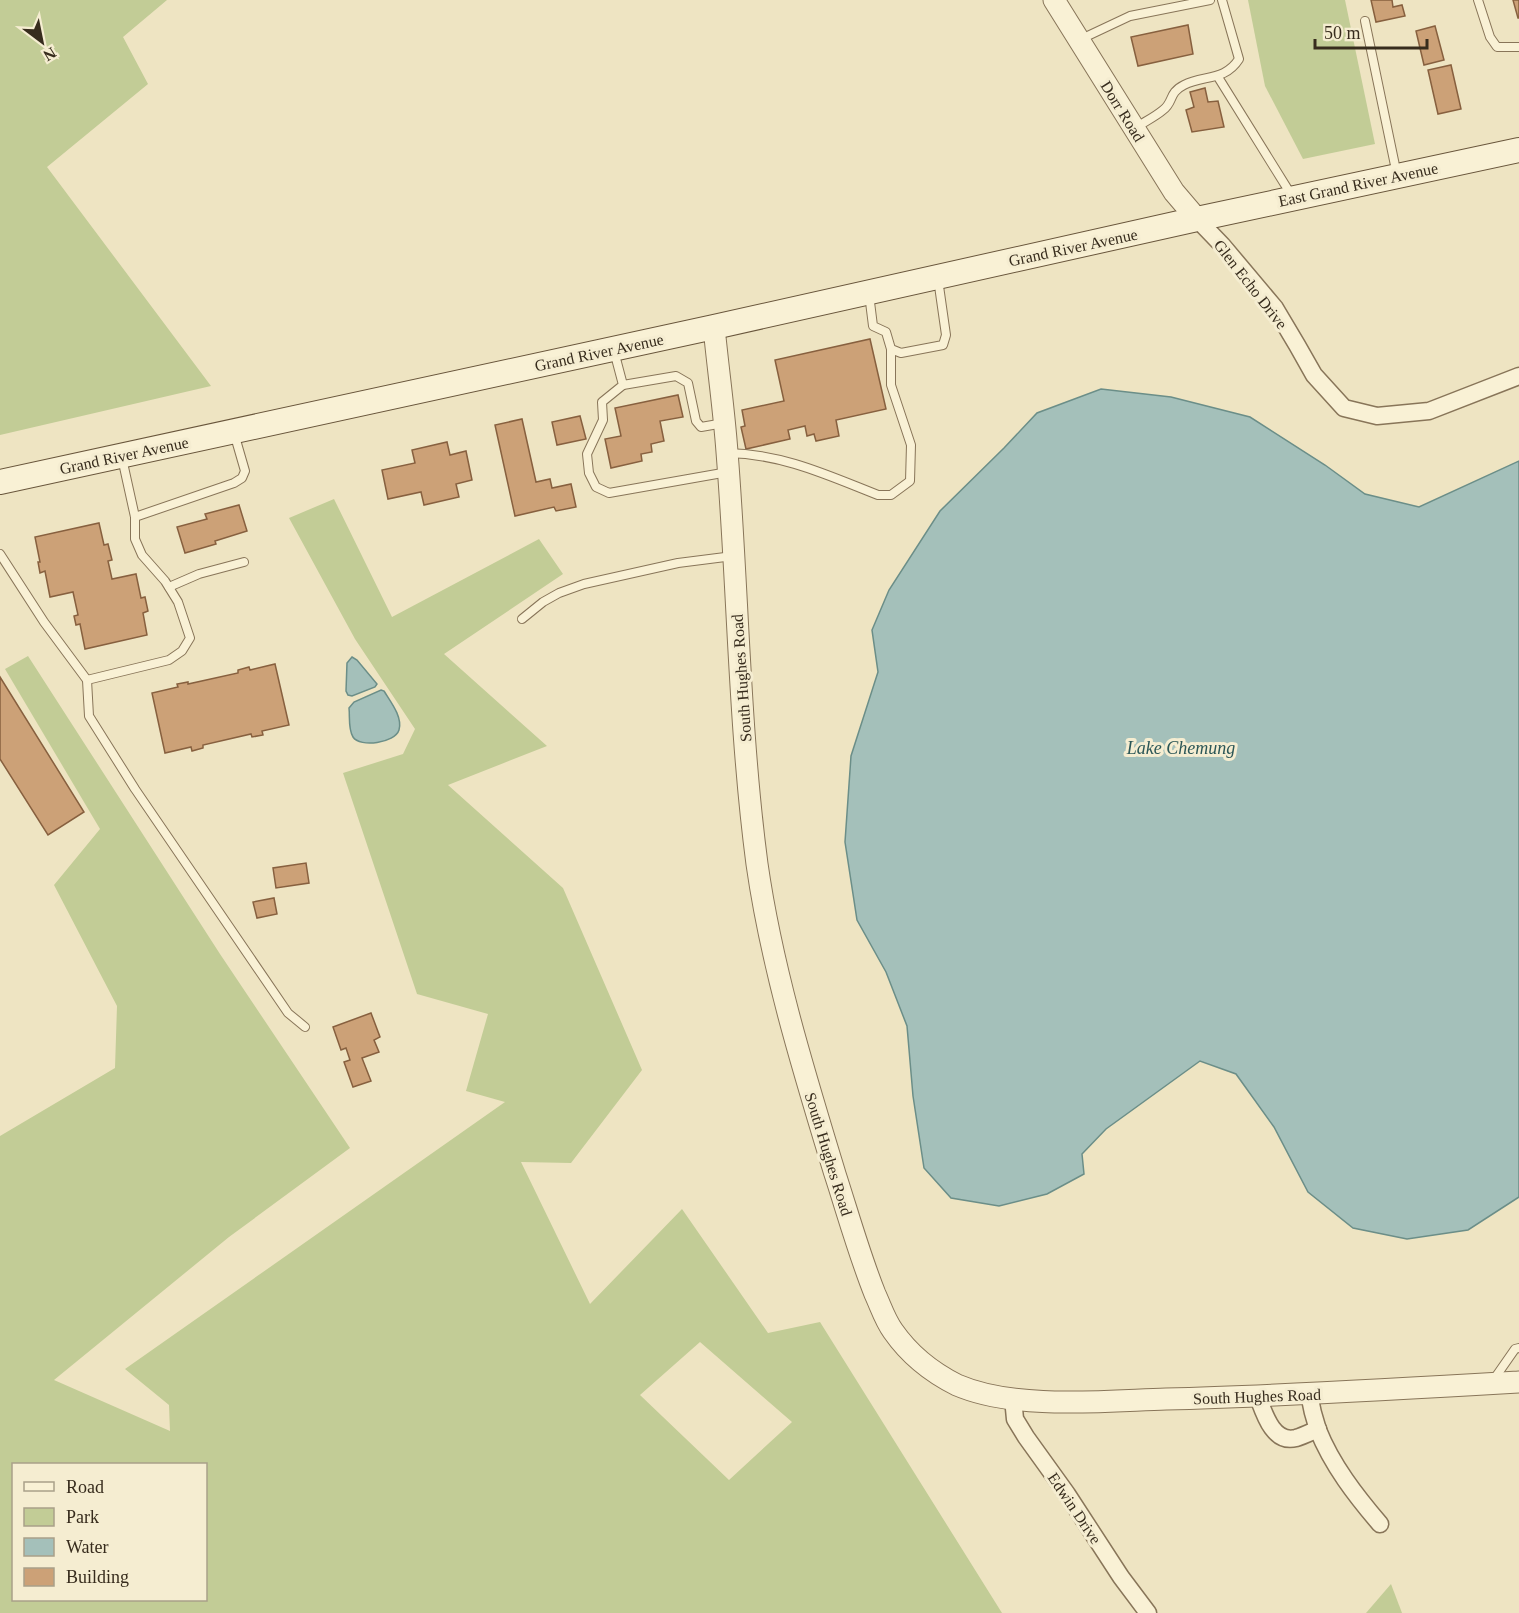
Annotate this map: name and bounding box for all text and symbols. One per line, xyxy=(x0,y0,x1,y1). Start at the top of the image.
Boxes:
north arrow xyxy=(12,12,72,72)
scale bar xyxy=(1315,12,1428,50)
text: 50 m xyxy=(1324,23,1361,43)
text: N xyxy=(40,44,59,65)
street label: Dorr Road xyxy=(1097,78,1148,145)
street label: East Grand River Avenue xyxy=(1277,159,1439,210)
street label: Grand River Avenue xyxy=(1007,226,1139,269)
street label: Glen Echo Drive xyxy=(1211,236,1291,332)
street label: Grand River Avenue xyxy=(533,331,665,374)
street label: Grand River Avenue xyxy=(58,434,190,477)
street label: South Hughes Road xyxy=(729,613,755,742)
water label: Lake Chemung xyxy=(1126,738,1235,758)
street label: South Hughes Road xyxy=(801,1090,855,1218)
street label: South Hughes Road xyxy=(1193,1386,1321,1408)
legend xyxy=(12,1463,207,1601)
street label: Edwin Drive xyxy=(1045,1469,1105,1547)
text: Road xyxy=(66,1477,104,1497)
text: Park xyxy=(66,1507,99,1527)
text: Water xyxy=(66,1537,109,1557)
text: Building xyxy=(66,1567,129,1587)

